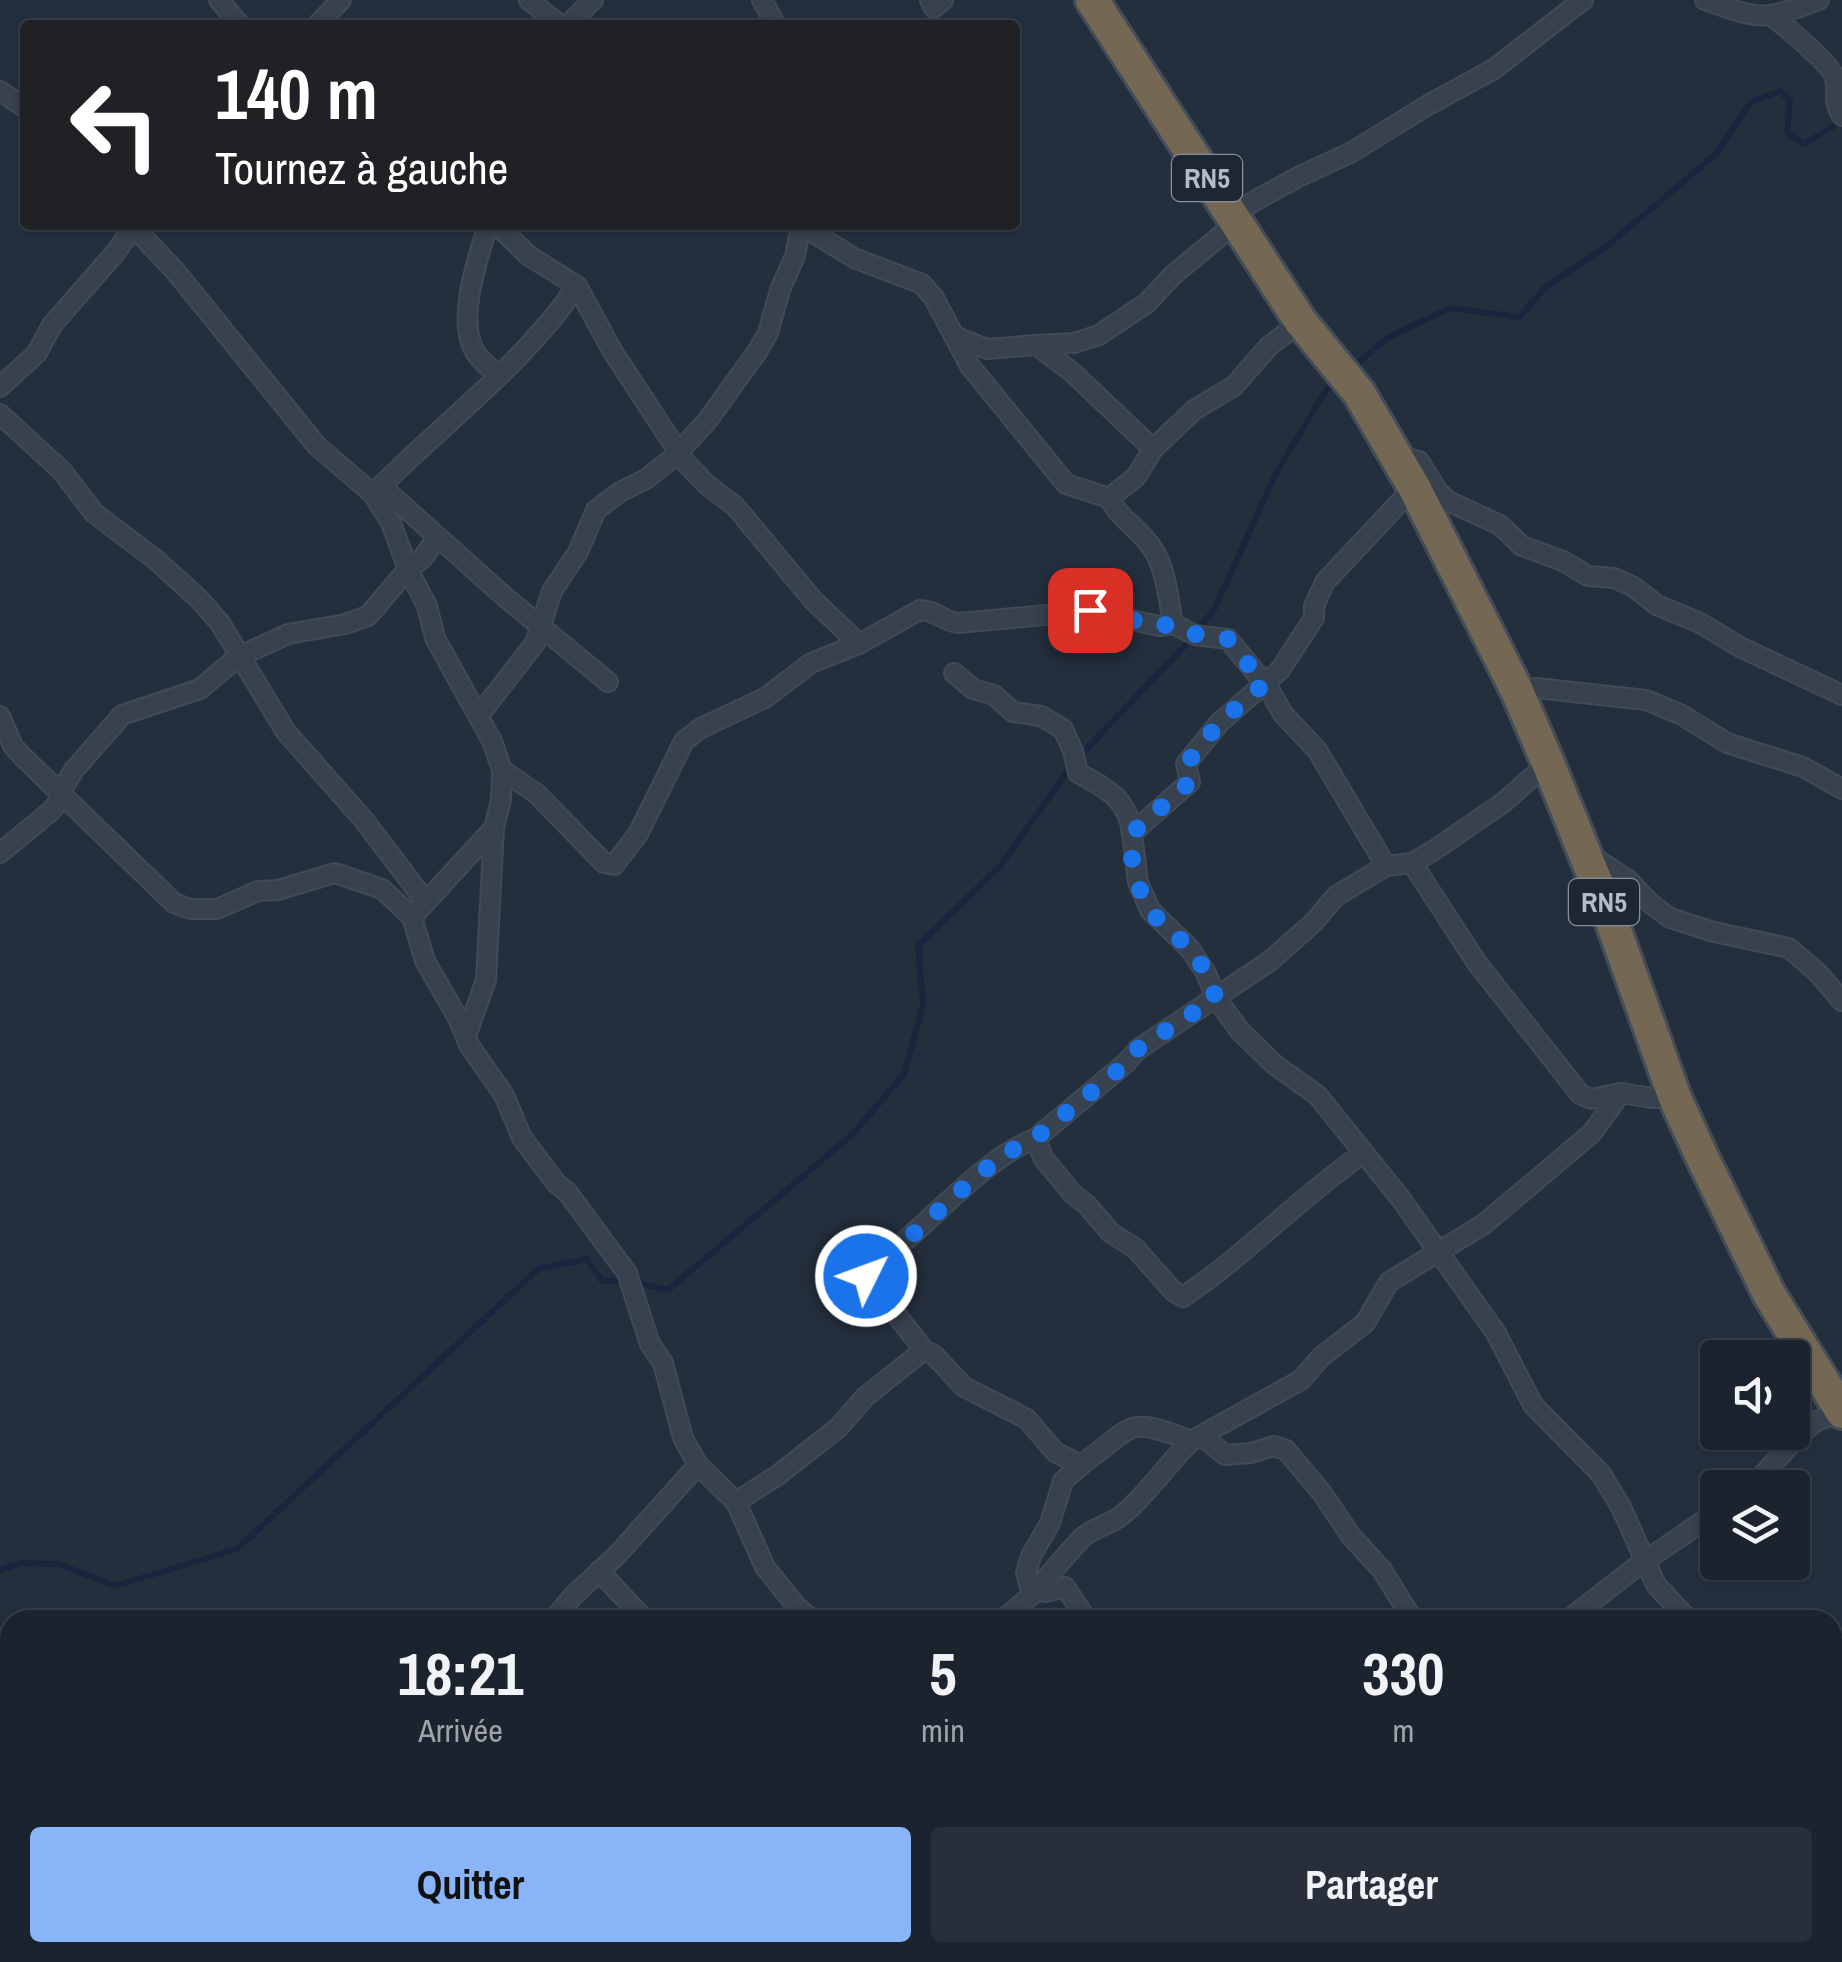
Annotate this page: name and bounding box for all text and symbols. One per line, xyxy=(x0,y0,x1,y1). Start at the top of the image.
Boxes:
text: 140 m xyxy=(215,47,378,141)
icon: left xyxy=(50,60,180,190)
text: Tournez à gauche xyxy=(215,137,508,198)
road number: RN5 xyxy=(1172,155,1242,201)
pin xyxy=(1048,568,1133,653)
icon: arrive xyxy=(1063,583,1118,638)
road number: RN5 xyxy=(1569,879,1639,925)
position arrow xyxy=(814,1224,918,1328)
map controls xyxy=(1700,1340,1810,1580)
button: sound xyxy=(1700,1340,1810,1450)
button: layers xyxy=(1700,1470,1810,1580)
text: 18:21 xyxy=(398,1633,523,1714)
text: 5 xyxy=(929,1633,957,1714)
text: 330 xyxy=(1362,1633,1444,1714)
text: Arrivée xyxy=(418,1709,503,1752)
text: min xyxy=(921,1709,965,1752)
text: m xyxy=(1392,1709,1414,1752)
button: Quitter xyxy=(30,1827,911,1942)
button: Partager xyxy=(931,1827,1812,1942)

